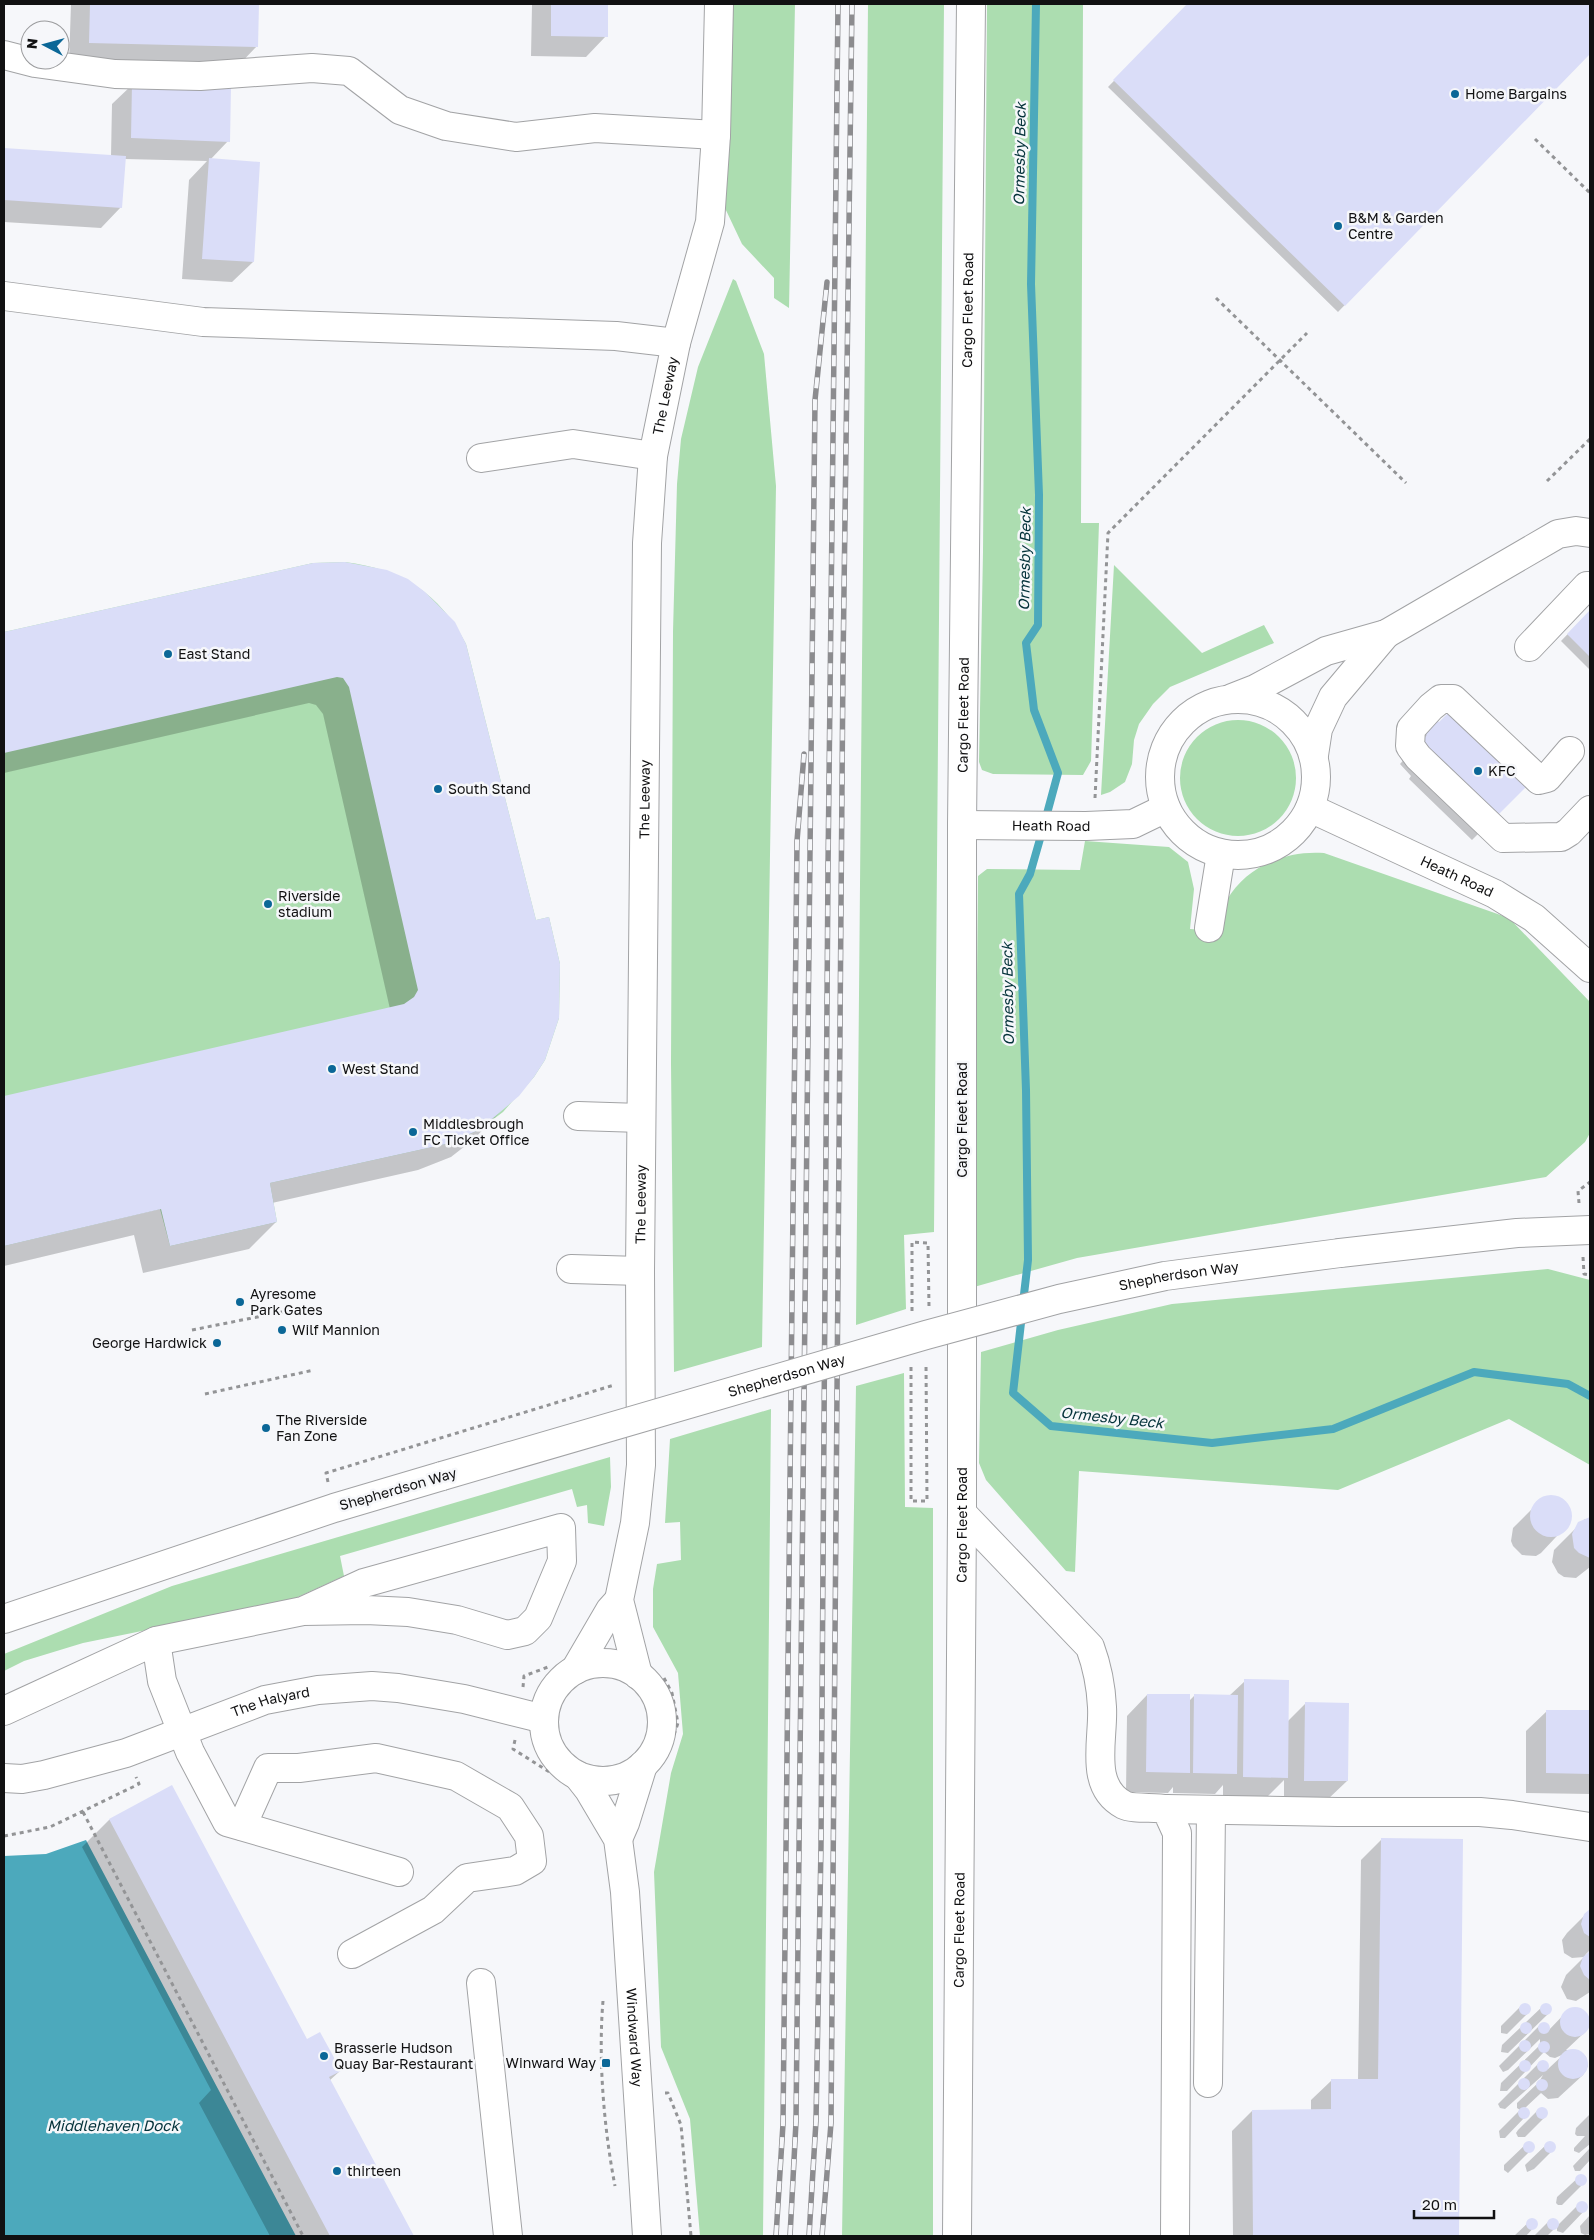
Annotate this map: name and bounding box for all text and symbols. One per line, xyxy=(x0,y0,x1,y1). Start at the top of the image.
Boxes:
north arrow xyxy=(20,20,70,70)
text: N xyxy=(23,37,41,50)
place label: Home Bargains xyxy=(1465,85,1567,102)
marker: Home Bargains xyxy=(1449,88,1461,100)
water label: Ormesby Beck xyxy=(1009,101,1030,206)
place label: B&M & Garden Centre xyxy=(1348,209,1444,242)
marker: B&M & Garden Centre xyxy=(1332,220,1344,232)
street label: Cargo Fleet Road xyxy=(958,252,976,368)
street label: The Leeway xyxy=(649,355,681,436)
water label: Ormesby Beck xyxy=(1014,506,1035,611)
place label: East Stand xyxy=(178,645,250,662)
marker: East Stand xyxy=(162,648,174,660)
street label: Cargo Fleet Road xyxy=(954,657,972,773)
street label: The Leeway xyxy=(635,759,653,839)
place label: KFC xyxy=(1488,762,1515,779)
marker: KFC xyxy=(1472,765,1484,777)
place label: South Stand xyxy=(448,780,531,797)
marker: South Stand xyxy=(432,783,444,795)
street label: Heath Road xyxy=(1012,816,1090,834)
street label: Heath Road xyxy=(1418,852,1496,900)
place label: Riverside stadium xyxy=(278,887,340,920)
marker: Riverside stadium xyxy=(262,898,274,910)
water label: Ormesby Beck xyxy=(997,941,1018,1046)
place label: West Stand xyxy=(342,1060,419,1077)
street label: Cargo Fleet Road xyxy=(953,1062,970,1178)
marker: West Stand xyxy=(326,1063,338,1075)
place label: Middlesbrough FC Ticket Office xyxy=(423,1115,529,1148)
marker: Middlesbrough FC Ticket Office xyxy=(407,1126,419,1138)
street label: The Leeway xyxy=(631,1164,649,1244)
street label: Shepherdson Way xyxy=(1117,1257,1240,1294)
place label: Ayresome Park Gates xyxy=(250,1285,323,1318)
marker: Ayresome Park Gates xyxy=(234,1296,246,1308)
place label: Wilf Mannion xyxy=(292,1321,380,1338)
marker: Wilf Mannion xyxy=(276,1324,288,1336)
place label: George Hardwick xyxy=(92,1334,207,1351)
marker: George Hardwick xyxy=(211,1337,223,1349)
street label: Shepherdson Way xyxy=(726,1350,847,1400)
water label: Ormesby Beck xyxy=(1060,1403,1166,1433)
place label: The Riverside Fan Zone xyxy=(276,1411,367,1444)
marker: The Riverside Fan Zone xyxy=(260,1422,272,1434)
street label: Shepherdson Way xyxy=(337,1464,459,1513)
street label: Cargo Fleet Road xyxy=(953,1467,970,1583)
street label: The Halyard xyxy=(229,1683,311,1720)
street label: Cargo Fleet Road xyxy=(950,1872,968,1988)
street label: Windward Way xyxy=(623,1987,646,2088)
place label: Brasserie Hudson Quay Bar-Restaurant xyxy=(334,2039,473,2072)
marker: Brasserie Hudson Quay Bar-Restaurant xyxy=(318,2050,330,2062)
place label: Winward Way xyxy=(506,2054,596,2071)
marker: Winward Way xyxy=(600,2057,612,2069)
water label: Middlehaven Dock xyxy=(47,2116,181,2134)
place label: thirteen xyxy=(347,2162,401,2179)
marker: thirteen xyxy=(331,2165,343,2177)
scale bar xyxy=(1414,2188,1494,2220)
text: 20 m xyxy=(1422,2195,1457,2213)

